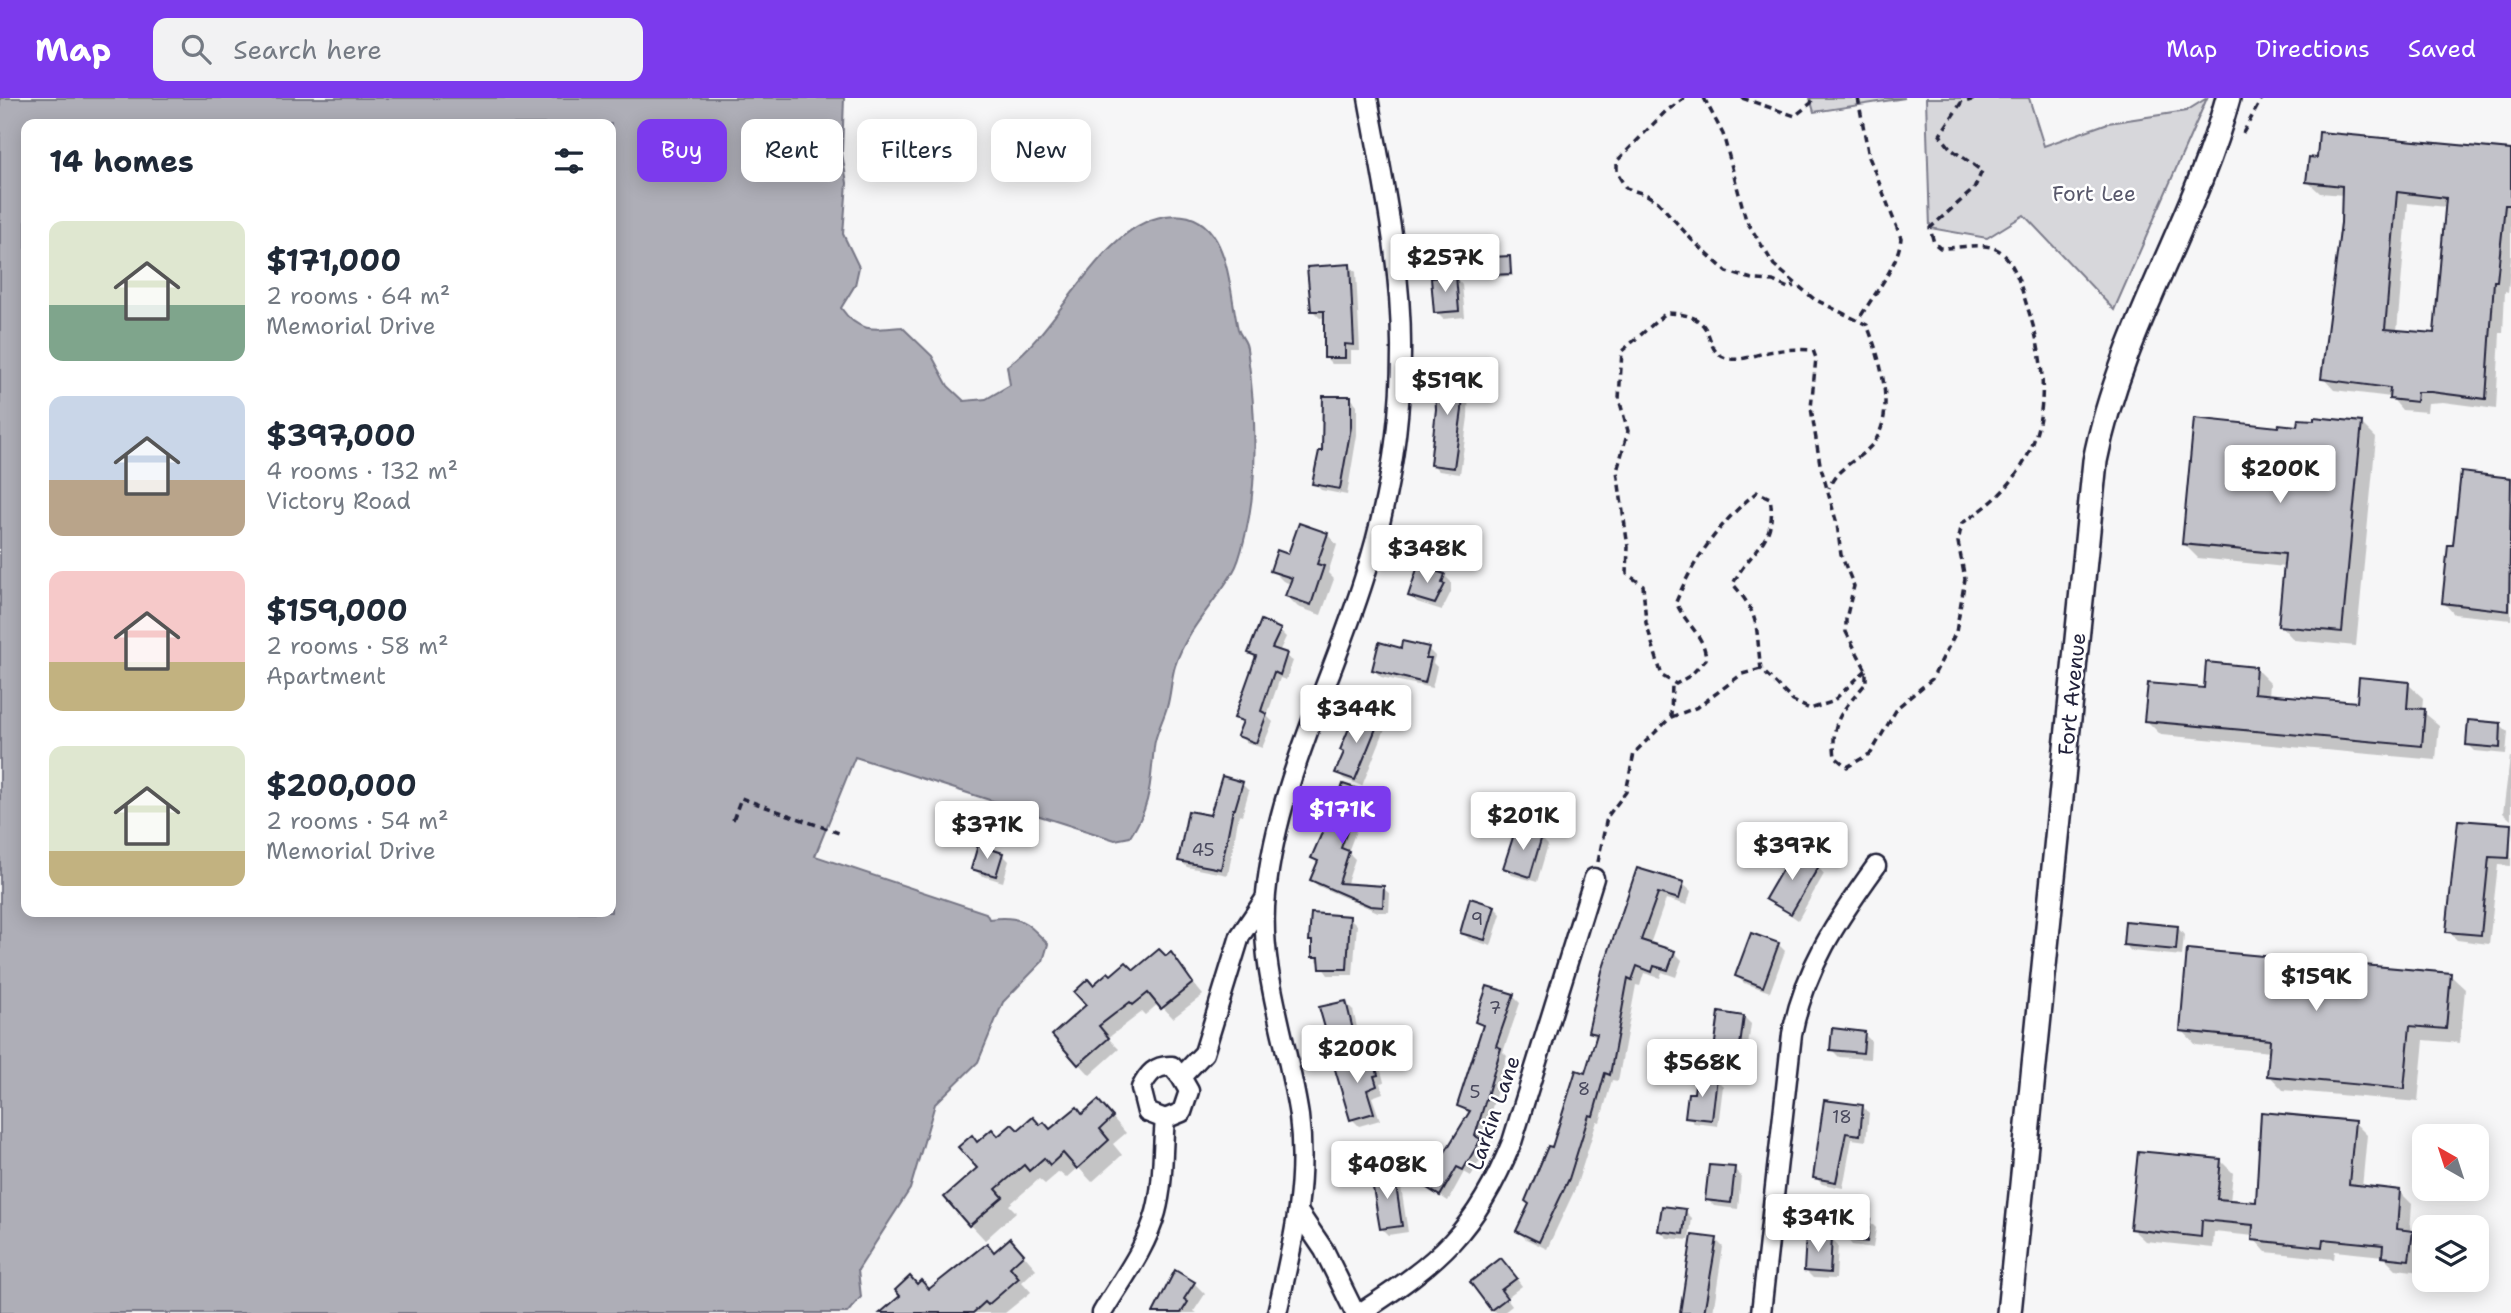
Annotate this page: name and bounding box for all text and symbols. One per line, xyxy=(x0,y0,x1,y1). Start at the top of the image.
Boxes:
search box xyxy=(153,18,643,81)
text: Map xyxy=(35,27,111,72)
icon: search xyxy=(177,30,215,68)
text: Search here xyxy=(233,32,382,67)
text: Map xyxy=(2166,33,2217,65)
text: Directions xyxy=(2255,33,2370,65)
text: Saved xyxy=(2408,33,2476,65)
chip: Buy xyxy=(637,119,727,182)
chip: Rent xyxy=(741,119,843,182)
chip: Filters xyxy=(857,119,977,182)
chip: New xyxy=(991,119,1091,182)
text: 14 homes xyxy=(49,141,194,182)
icon: filters xyxy=(550,142,588,180)
park label: Fort Lee xyxy=(2052,180,2136,208)
pin: $257K xyxy=(1396,234,1494,294)
text: $171,000 xyxy=(266,240,401,281)
text: $257K xyxy=(1406,242,1484,272)
icon: home xyxy=(105,249,189,333)
text: 2 rooms · 64 m² xyxy=(266,281,450,311)
text: Memorial Drive xyxy=(266,311,436,341)
pin: $519K xyxy=(1398,358,1496,417)
text: $519K xyxy=(1411,365,1483,395)
text: $397,000 xyxy=(266,415,416,456)
icon: home xyxy=(105,424,189,508)
pin: $200K xyxy=(2231,446,2329,505)
text: $200K xyxy=(2241,453,2319,483)
text: 4 rooms · 132 m² xyxy=(266,456,458,486)
text: Victory Road xyxy=(266,486,411,516)
pin: $348K xyxy=(1378,526,1476,585)
text: $348K xyxy=(1387,533,1467,563)
text: $159,000 xyxy=(266,590,408,631)
icon: home xyxy=(105,599,189,683)
text: 2 rooms · 58 m² xyxy=(266,631,449,661)
street label: Fort Avenue xyxy=(2052,631,2092,757)
text: Apartment xyxy=(266,661,386,691)
pin: $344K xyxy=(1307,686,1405,745)
text: $344K xyxy=(1316,693,1396,723)
text: $200,000 xyxy=(266,765,417,806)
icon: home xyxy=(105,774,189,858)
pin: $171K xyxy=(1293,786,1391,846)
pin: $201K xyxy=(1474,792,1572,852)
text: $171K xyxy=(1309,794,1375,824)
text: $201K xyxy=(1487,800,1559,830)
pin: $371K xyxy=(938,802,1036,861)
text: 2 rooms · 54 m² xyxy=(266,806,449,836)
text: $371K xyxy=(951,809,1023,839)
pin: $397K xyxy=(1743,822,1841,882)
text: $397K xyxy=(1753,830,1831,860)
text: Memorial Drive xyxy=(266,836,436,866)
house number: 45 xyxy=(1191,838,1215,862)
house number: 9 xyxy=(1471,907,1483,931)
pin: $159K xyxy=(2267,954,2365,1013)
text: $159K xyxy=(2280,961,2352,991)
house number: 7 xyxy=(1489,996,1501,1020)
pin: $200K xyxy=(1308,1026,1406,1085)
text: $200K xyxy=(1318,1033,1396,1063)
pin: $568K xyxy=(1653,1040,1751,1099)
text: $568K xyxy=(1663,1047,1741,1077)
street label: Larkin Lane xyxy=(1461,1052,1527,1174)
house number: 8 xyxy=(1578,1077,1590,1101)
house number: 5 xyxy=(1469,1080,1481,1104)
house number: 18 xyxy=(1832,1105,1852,1129)
north arrow xyxy=(2412,1124,2488,1200)
map controls xyxy=(2412,1124,2489,1292)
pin: $408K xyxy=(1338,1142,1436,1201)
text: $408K xyxy=(1347,1149,1427,1179)
pin: $341K xyxy=(1769,1194,1867,1254)
text: $341K xyxy=(1782,1202,1854,1232)
button: layers xyxy=(2412,1215,2489,1292)

